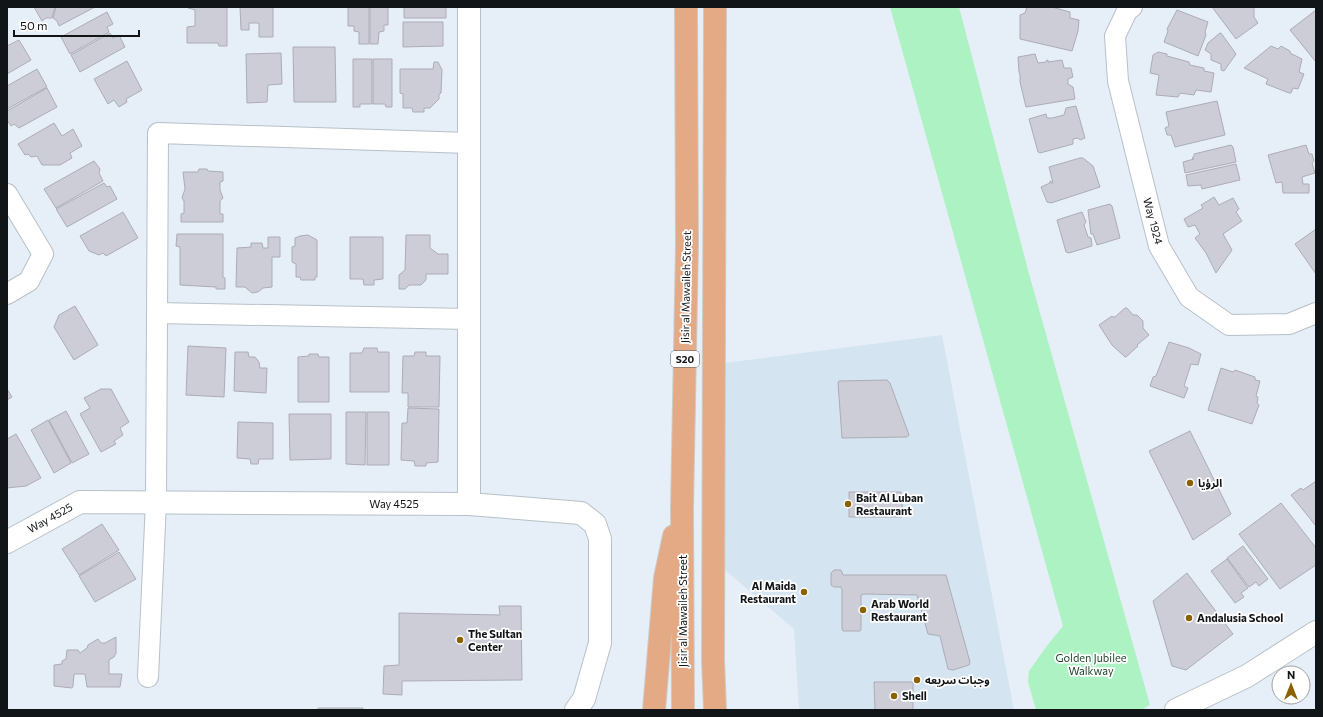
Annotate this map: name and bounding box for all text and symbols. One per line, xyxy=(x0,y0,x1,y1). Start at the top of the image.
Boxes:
scale bar xyxy=(14,12,139,38)
text: 50 m xyxy=(20,18,48,32)
street label: Way 1924 xyxy=(1141,196,1166,246)
street label: Jisir al Mawaileh Street xyxy=(678,230,694,343)
road number: S20 xyxy=(671,351,699,367)
place label: الرؤيا xyxy=(1198,476,1222,490)
marker: الرؤيا xyxy=(1185,478,1195,488)
place label: Bait Al Luban Restaurant xyxy=(856,491,923,517)
street label: Way 4525 xyxy=(369,497,419,510)
marker: Bait Al Luban Restaurant xyxy=(843,499,853,509)
street label: Way 4525 xyxy=(25,500,75,535)
street label: Jisir al Mawaileh Street xyxy=(676,554,690,667)
place label: Al Maida Restaurant xyxy=(740,579,796,605)
marker: Al Maida Restaurant xyxy=(799,587,809,597)
place label: Arab World Restaurant xyxy=(871,597,929,623)
marker: Arab World Restaurant xyxy=(858,605,868,615)
place label: Andalusia School xyxy=(1197,611,1283,624)
marker: Andalusia School xyxy=(1184,613,1194,623)
place label: The Sultan Center xyxy=(468,627,522,653)
marker: The Sultan Center xyxy=(455,635,465,645)
park label: Golden Jubilee Walkway xyxy=(1055,651,1127,677)
north arrow xyxy=(1271,665,1311,705)
text: N xyxy=(1287,668,1295,681)
place label: وجبات سريعه xyxy=(925,673,990,687)
marker: وجبات سريعه xyxy=(912,675,922,685)
place label: Shell xyxy=(902,689,927,702)
marker: Shell xyxy=(889,691,899,701)

